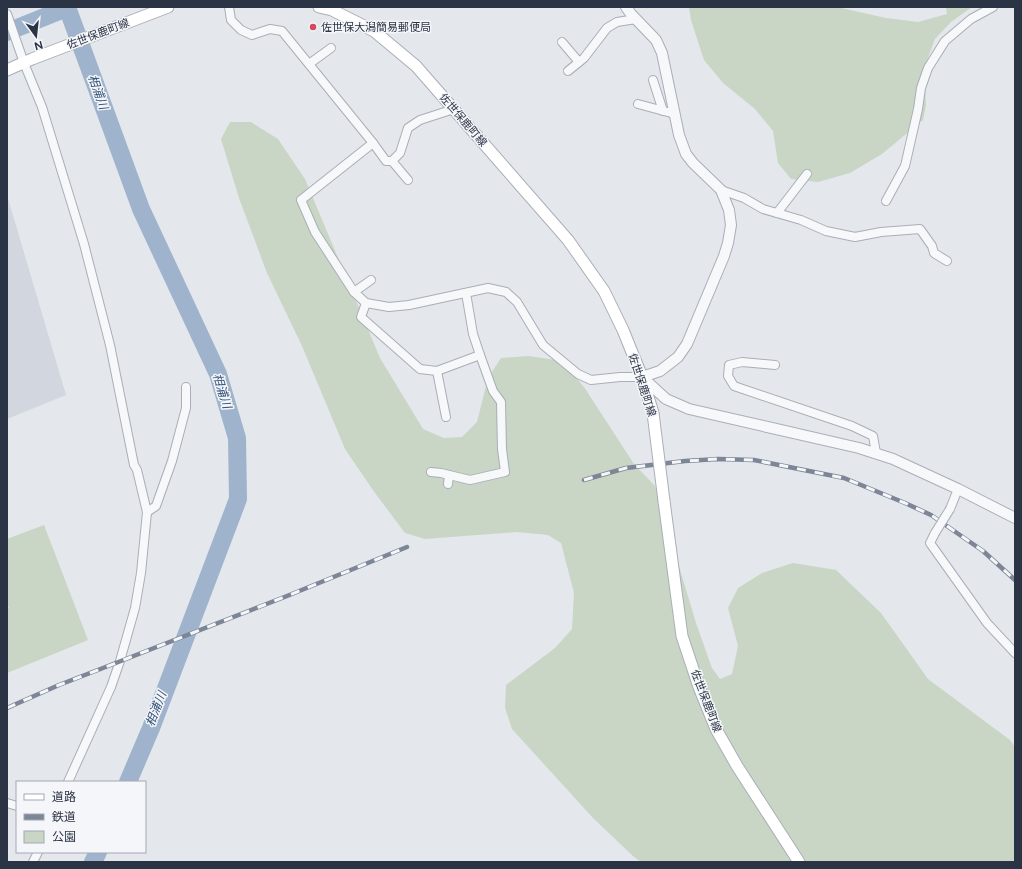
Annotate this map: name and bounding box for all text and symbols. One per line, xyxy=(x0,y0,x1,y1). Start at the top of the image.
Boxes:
north arrow xyxy=(16,16,56,56)
street label: 佐世保鹿町線 xyxy=(65,16,131,52)
place label: 佐世保大潟簡易郵便局 xyxy=(321,21,431,34)
marker: 佐世保大潟簡易郵便局 xyxy=(308,22,318,32)
text: N xyxy=(33,38,44,53)
water label: 相浦川 xyxy=(85,73,111,113)
street label: 佐世保鹿町線 xyxy=(436,91,490,149)
street label: 佐世保鹿町線 xyxy=(626,352,658,418)
water label: 相浦川 xyxy=(210,372,235,412)
street label: 佐世保鹿町線 xyxy=(688,668,724,734)
water label: 相浦川 xyxy=(143,688,170,728)
legend xyxy=(16,781,146,853)
text: 道路 xyxy=(52,790,76,804)
text: 鉄道 xyxy=(52,810,76,824)
text: 公園 xyxy=(52,830,76,844)

